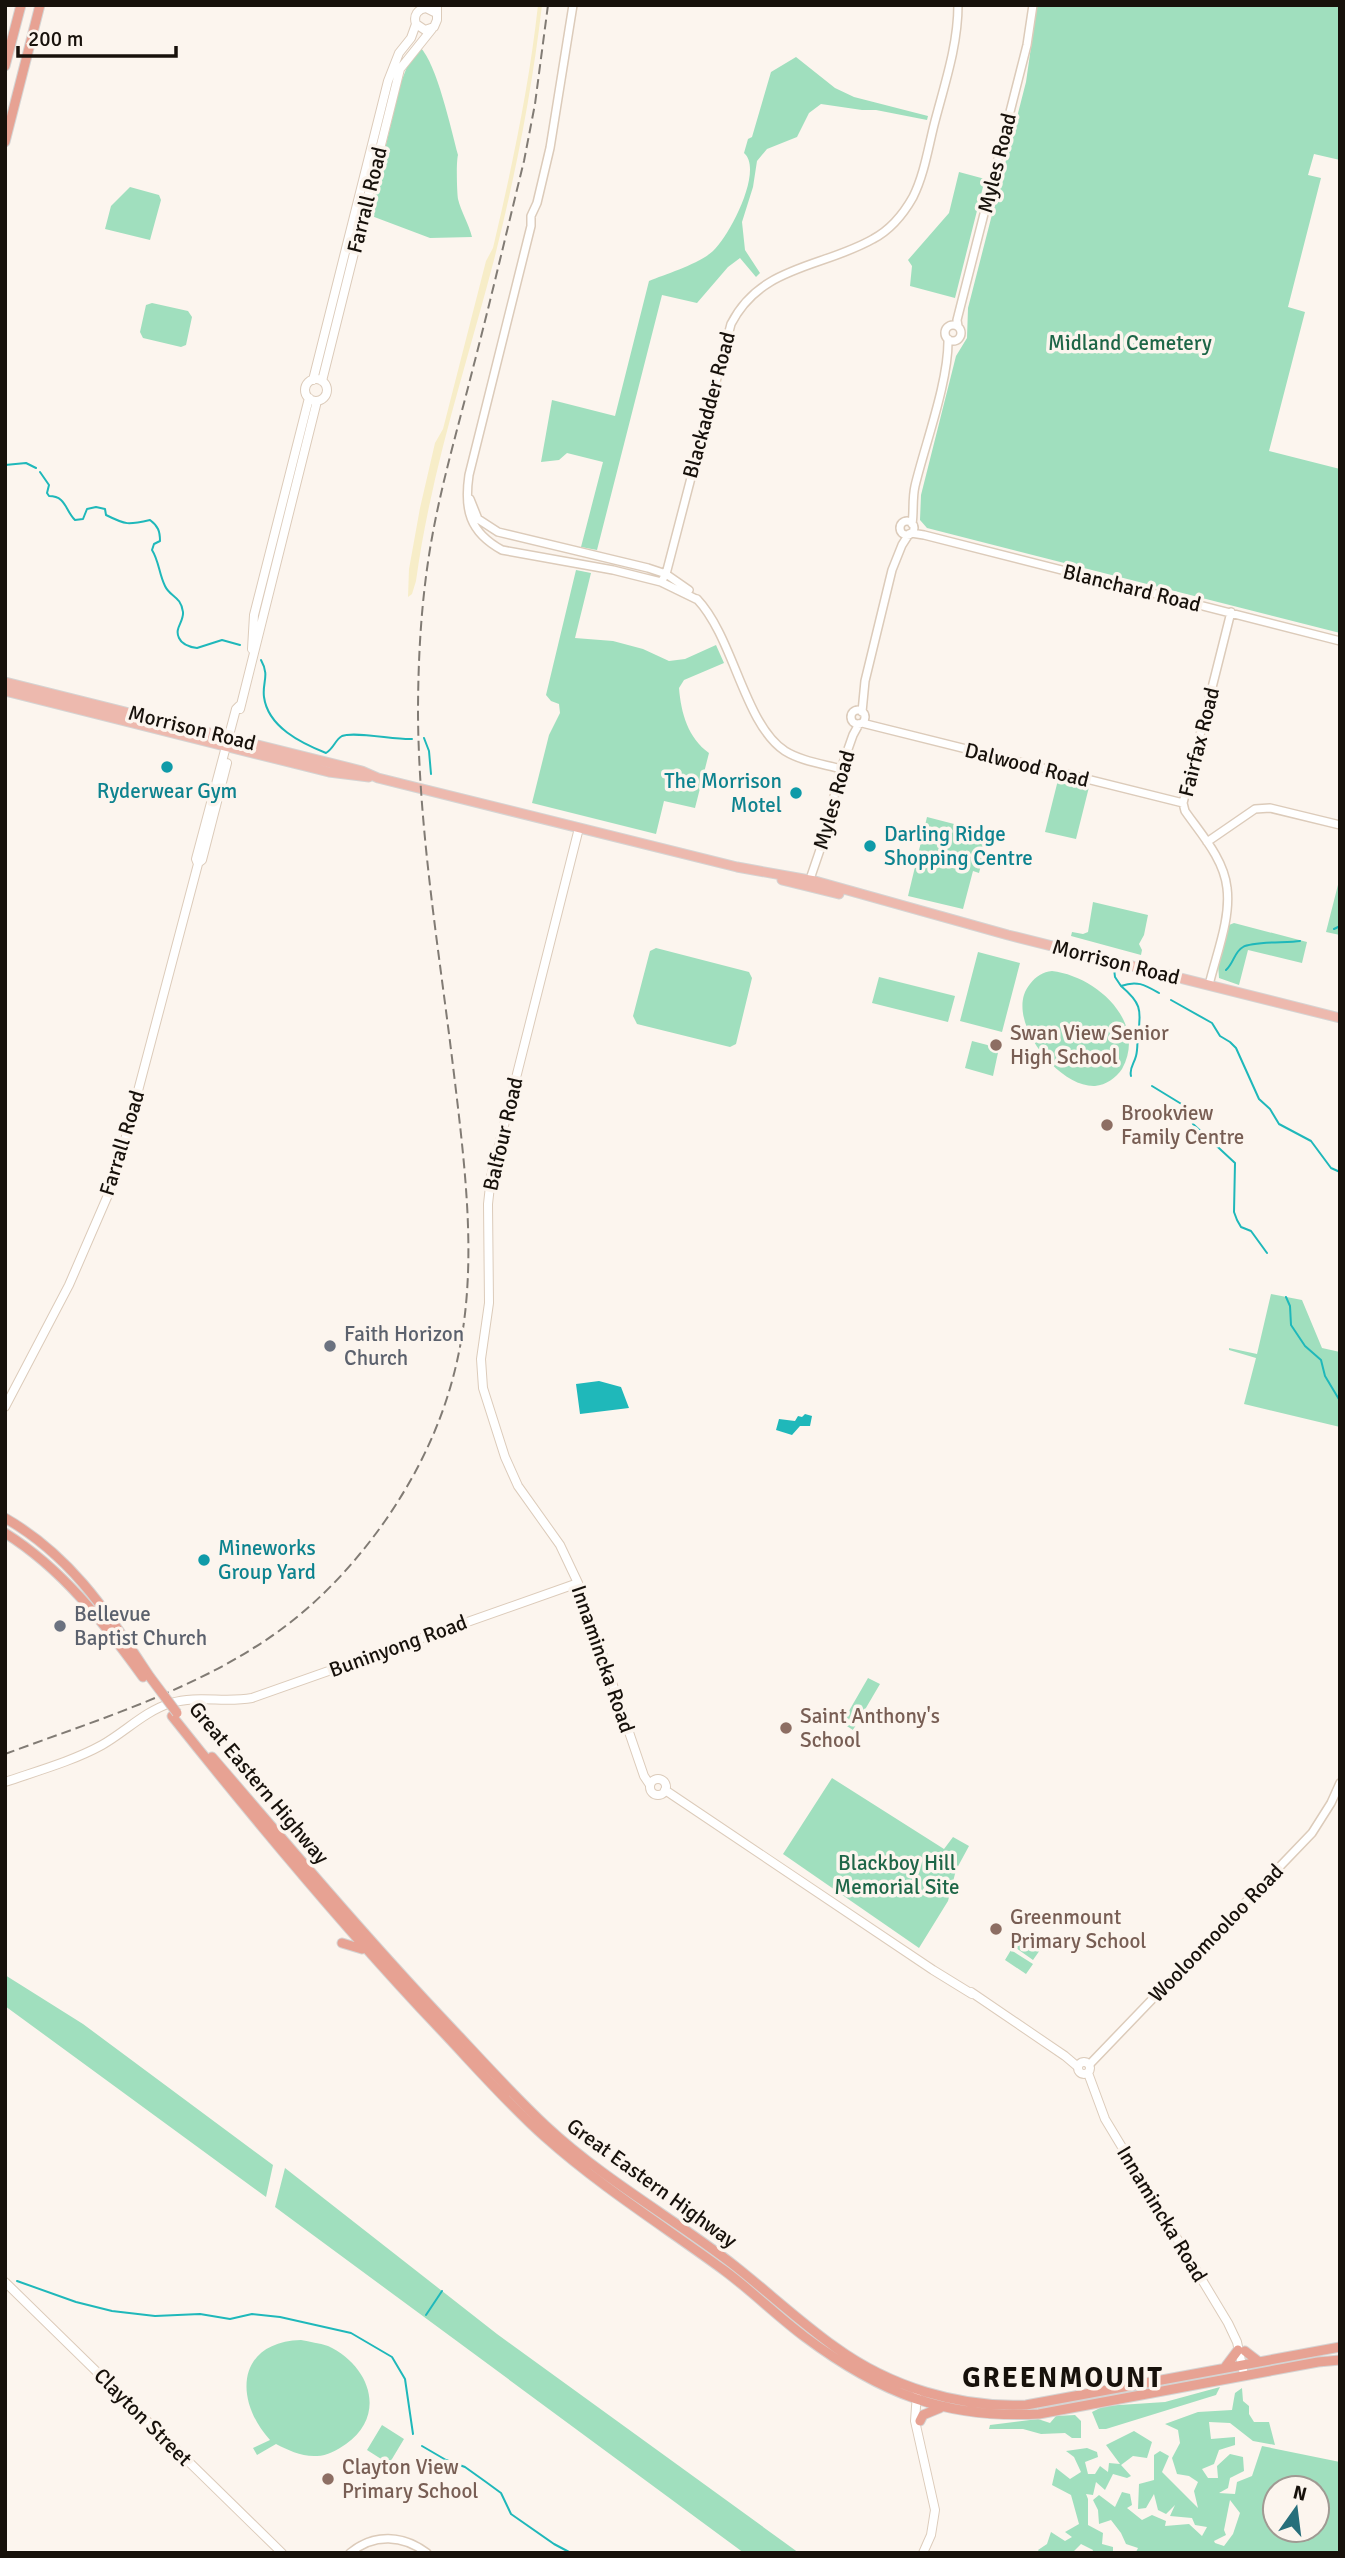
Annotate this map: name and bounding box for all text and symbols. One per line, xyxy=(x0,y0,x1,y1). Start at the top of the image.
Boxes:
scale bar xyxy=(18,14,175,58)
text: 200 m xyxy=(28,26,83,52)
street label: Myles Road xyxy=(972,110,1022,216)
street label: Farrall Road xyxy=(341,144,393,256)
street label: Blackadder Road xyxy=(677,329,741,481)
park label: Midland Cemetery xyxy=(1048,330,1212,356)
street label: Blanchard Road xyxy=(1060,558,1204,618)
street label: Fairfax Road xyxy=(1173,685,1225,799)
street label: Morrison Road xyxy=(126,700,258,756)
street label: Dalwood Road xyxy=(962,737,1092,793)
street label: Myles Road xyxy=(807,747,861,853)
marker: Ryderwear Gym xyxy=(159,759,175,775)
place label: The Morrison Motel xyxy=(664,768,782,818)
place label: Ryderwear Gym xyxy=(97,778,237,804)
marker: The Morrison Motel xyxy=(788,785,804,801)
place label: Darling Ridge Shopping Centre xyxy=(884,821,1033,871)
marker: Darling Ridge Shopping Centre xyxy=(862,838,878,854)
street label: Morrison Road xyxy=(1050,934,1182,990)
place label: Swan View Senior High School xyxy=(1010,1020,1169,1070)
marker: Swan View Senior High School xyxy=(988,1037,1004,1053)
street label: Balfour Road xyxy=(477,1075,529,1193)
street label: Farrall Road xyxy=(94,1087,150,1199)
place label: Brookview Family Centre xyxy=(1121,1100,1244,1150)
marker: Brookview Family Centre xyxy=(1099,1117,1115,1133)
place label: Faith Horizon Church xyxy=(344,1321,464,1371)
marker: Faith Horizon Church xyxy=(322,1338,338,1354)
place label: Mineworks Group Yard xyxy=(218,1535,316,1585)
marker: Mineworks Group Yard xyxy=(196,1552,212,1568)
street label: Innamincka Road xyxy=(566,1582,640,1736)
place label: Bellevue Baptist Church xyxy=(74,1601,207,1651)
street label: Buninyong Road xyxy=(325,1609,471,1683)
marker: Bellevue Baptist Church xyxy=(52,1618,68,1634)
street label: Great Eastern Highway xyxy=(183,1697,335,1870)
place label: Saint Anthony's School xyxy=(800,1703,940,1753)
marker: Saint Anthony's School xyxy=(778,1720,794,1736)
park label: Blackboy Hill Memorial Site xyxy=(834,1850,960,1900)
street label: Wooloomooloo Road xyxy=(1143,1858,1289,2008)
place label: Greenmount Primary School xyxy=(1010,1904,1146,1954)
marker: Greenmount Primary School xyxy=(988,1921,1004,1937)
street label: Great Eastern Highway xyxy=(562,2113,742,2254)
street label: Innamincka Road xyxy=(1111,2141,1213,2287)
district label: GREENMOUNT xyxy=(962,2361,1164,2395)
street label: Clayton Street xyxy=(88,2362,198,2472)
place label: Clayton View Primary School xyxy=(342,2454,478,2504)
marker: Clayton View Primary School xyxy=(320,2471,336,2487)
north arrow xyxy=(1261,2474,1331,2544)
text: N xyxy=(1291,2480,1309,2507)

